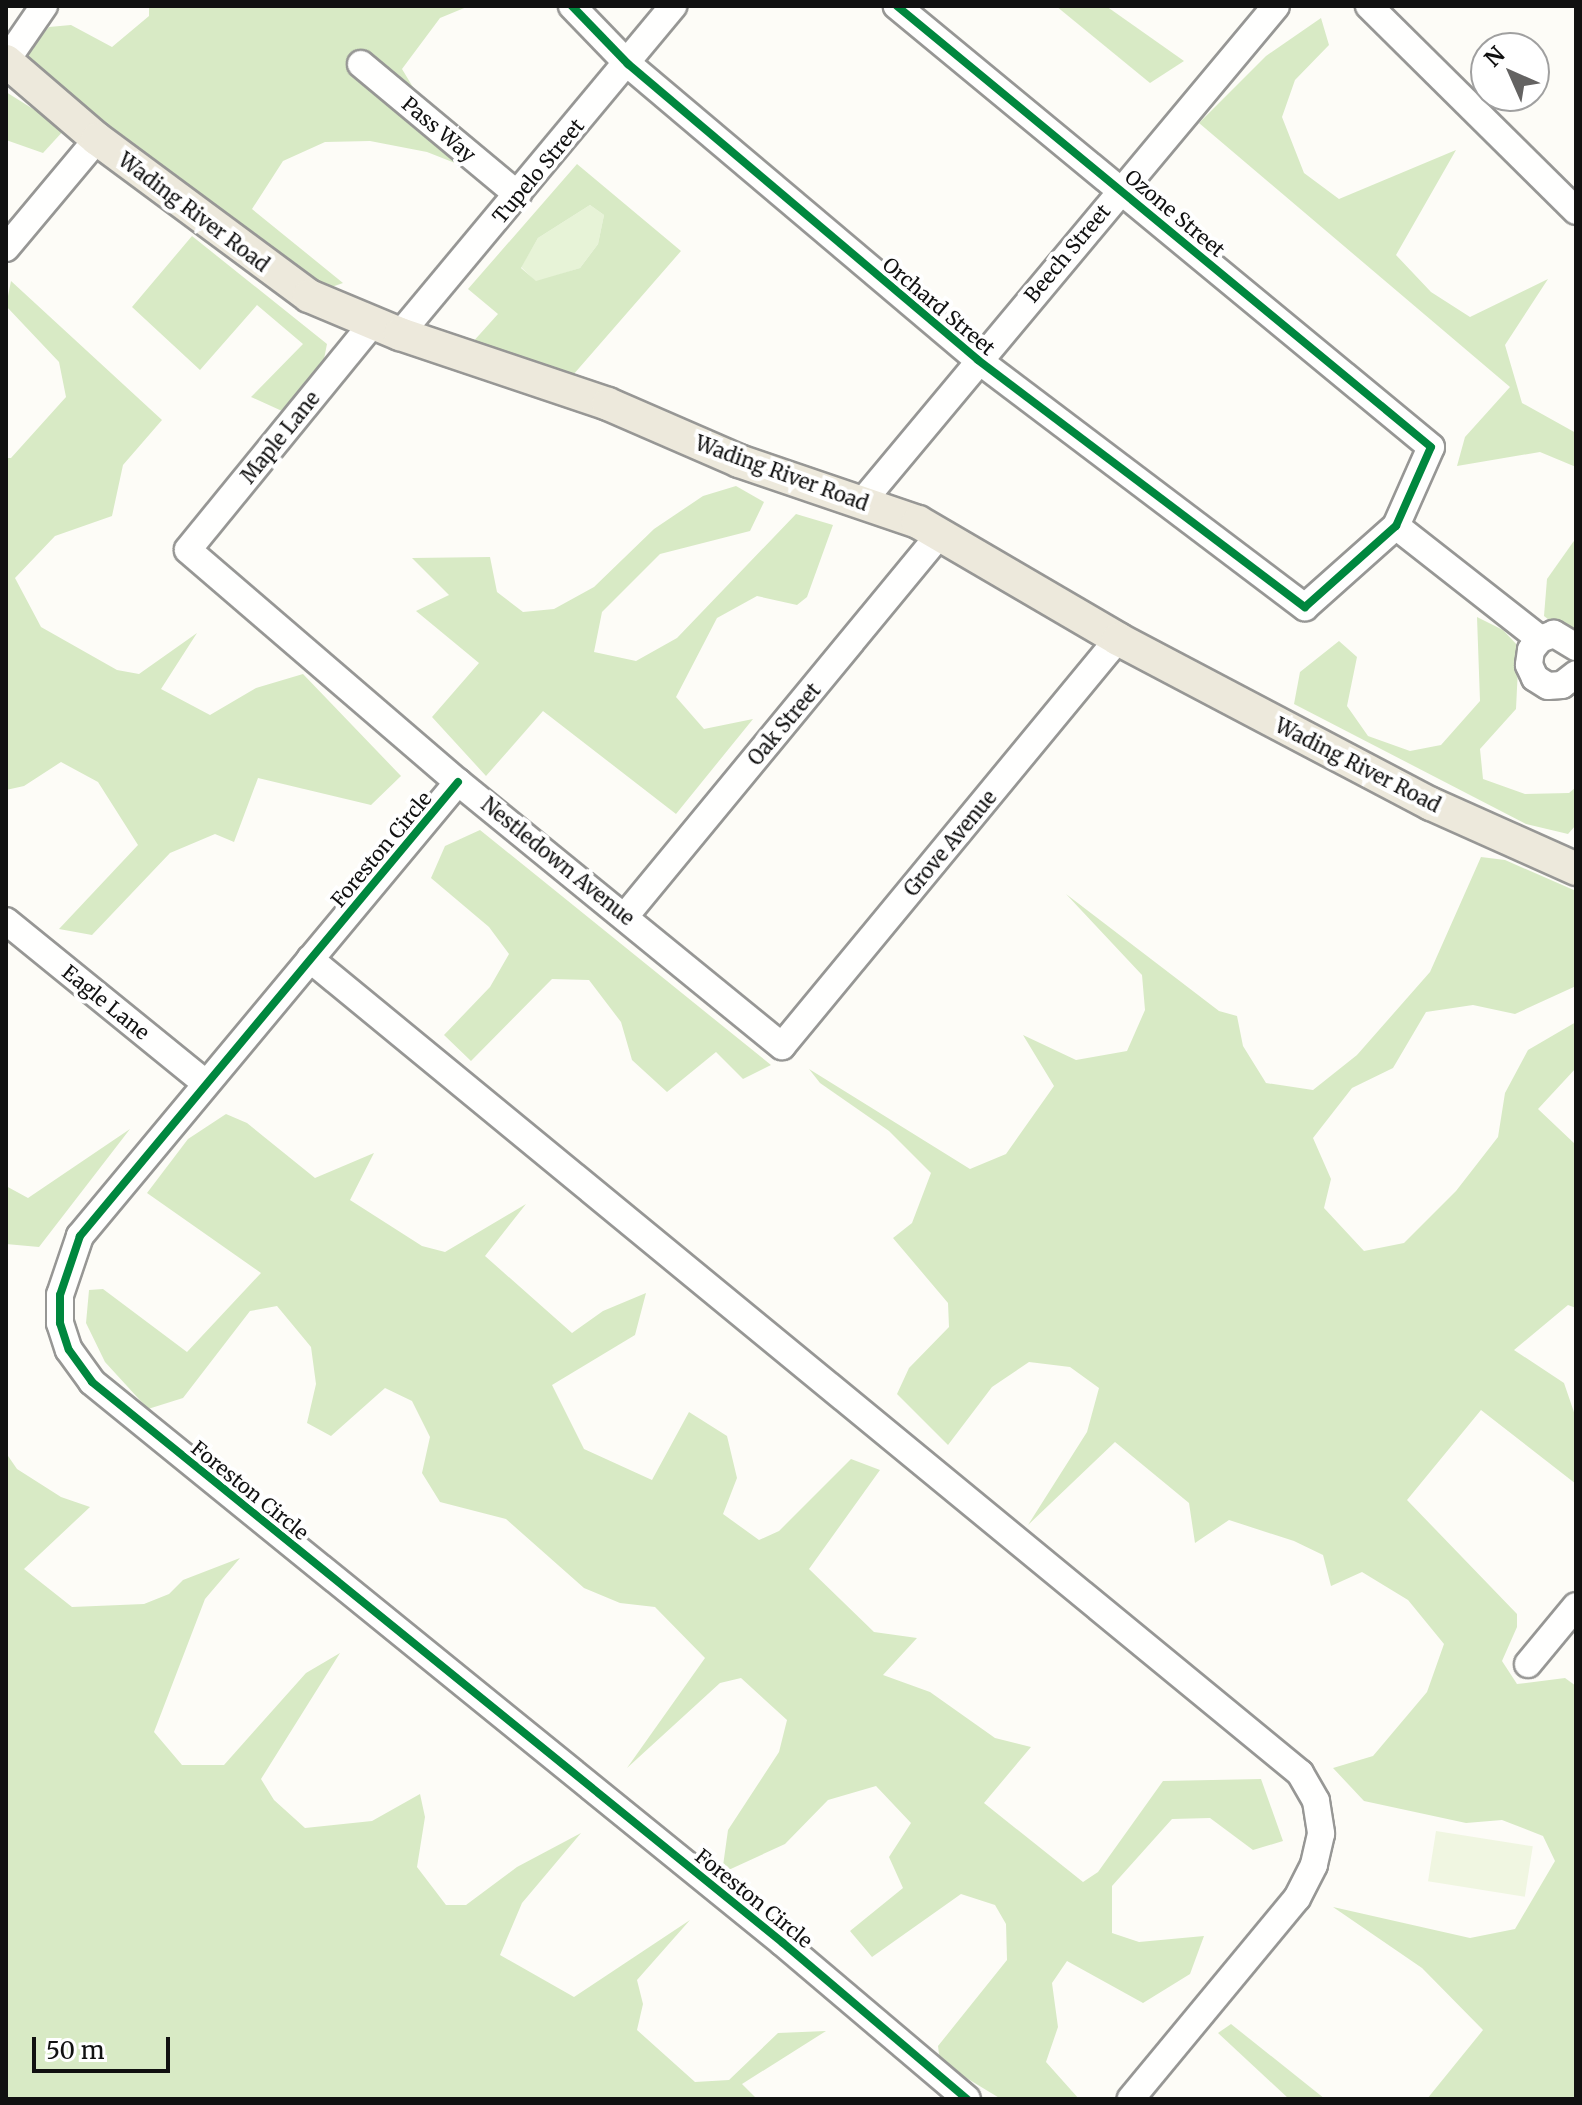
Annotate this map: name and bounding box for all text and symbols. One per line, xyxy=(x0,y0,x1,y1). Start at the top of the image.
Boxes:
north arrow xyxy=(1470,32,1550,112)
text: N xyxy=(1478,40,1510,72)
street label: Pass Way xyxy=(397,91,481,167)
street label: Tupelo Street xyxy=(487,114,589,228)
street label: Wading River Road xyxy=(114,148,274,276)
street label: Ozone Street xyxy=(1120,164,1230,262)
street label: Beech Street xyxy=(1019,199,1115,307)
street label: Orchard Street xyxy=(878,252,1000,360)
street label: Maple Lane xyxy=(236,386,324,488)
street label: Wading River Road xyxy=(692,431,872,515)
street label: Oak Street xyxy=(743,678,825,770)
street label: Wading River Road xyxy=(1271,713,1445,817)
street label: Grove Avenue xyxy=(899,785,1001,901)
street label: Foreston Circle xyxy=(326,786,436,912)
street label: Nestledown Avenue xyxy=(477,792,639,930)
street label: Eagle Lane xyxy=(58,960,154,1044)
street label: Foreston Circle xyxy=(187,1436,313,1544)
street label: Foreston Circle xyxy=(691,1844,817,1952)
scale bar xyxy=(36,2021,174,2071)
text: 50 m xyxy=(46,2035,105,2066)

